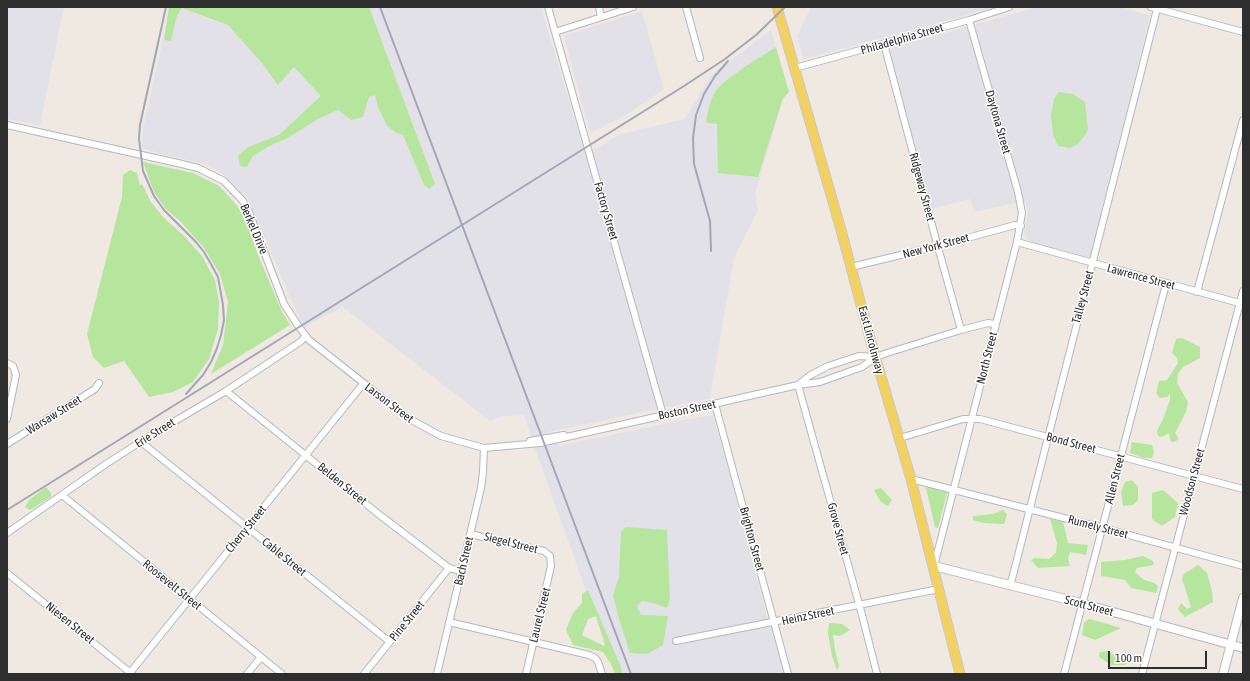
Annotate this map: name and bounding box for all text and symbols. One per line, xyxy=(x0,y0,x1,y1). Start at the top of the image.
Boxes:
street label: Philadelphia Street xyxy=(859,20,945,58)
street label: Daytona Street xyxy=(982,88,1014,156)
street label: Ridgeway Street xyxy=(906,151,938,223)
street label: Factory Street xyxy=(591,180,621,242)
street label: Berkel Drive xyxy=(237,202,271,256)
street label: New York Street xyxy=(901,230,971,262)
street label: Lawrence Street xyxy=(1105,261,1177,293)
street label: Talley Street xyxy=(1069,269,1097,325)
street label: East Lincolnway xyxy=(855,304,887,376)
street label: North Street xyxy=(974,330,1000,386)
street label: Larson Street xyxy=(362,380,416,426)
street label: Warsaw Street xyxy=(24,392,84,438)
street label: Boston Street xyxy=(657,397,717,423)
street label: Erie Street xyxy=(132,415,178,451)
street label: Bond Street xyxy=(1045,429,1097,457)
street label: Woodson Street xyxy=(1176,447,1208,517)
street label: Allen Street xyxy=(1102,452,1128,506)
street label: Belden Street xyxy=(314,460,370,508)
street label: Grove Street xyxy=(824,501,852,557)
street label: Cherry Street xyxy=(223,502,269,556)
street label: Brighton Street xyxy=(737,505,767,573)
street label: Rumely Street xyxy=(1066,512,1130,542)
street label: Siegel Street xyxy=(483,529,539,557)
street label: Cable Street xyxy=(259,535,309,579)
street label: Bach Street xyxy=(451,535,477,587)
street label: Roosevelt Street xyxy=(140,557,204,613)
street label: Laurel Street xyxy=(526,586,554,644)
street label: Scott Street xyxy=(1063,593,1115,619)
street label: Pine Street xyxy=(386,598,428,644)
street label: Niesen Street xyxy=(43,599,97,647)
street label: Heinz Street xyxy=(780,603,836,629)
scale bar xyxy=(1110,643,1209,669)
text: 100 m xyxy=(1115,651,1142,665)

